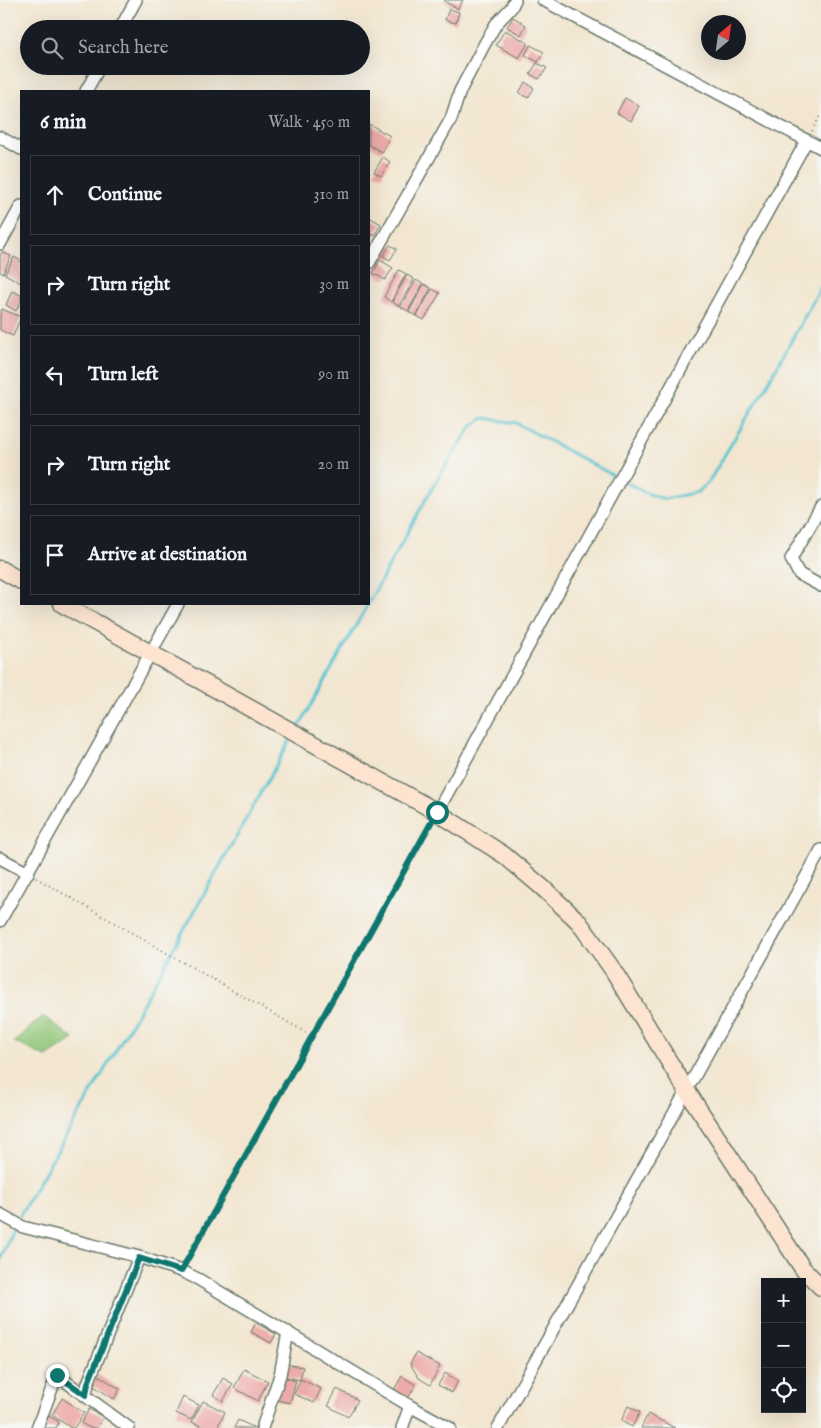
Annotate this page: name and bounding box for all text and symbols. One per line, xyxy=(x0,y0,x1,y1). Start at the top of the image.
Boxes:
north arrow xyxy=(701,15,746,60)
search box xyxy=(20,20,370,75)
icon: search xyxy=(38,34,66,62)
text: Search here xyxy=(78,36,169,60)
text: 6 min xyxy=(40,109,86,136)
text: Walk · 450 m xyxy=(268,113,350,133)
icon: ahead xyxy=(41,181,69,209)
text: Continue xyxy=(88,183,162,207)
text: 310 m xyxy=(313,185,349,205)
icon: right xyxy=(41,271,69,299)
text: Turn right xyxy=(88,273,170,297)
text: 30 m xyxy=(319,275,349,295)
icon: left xyxy=(41,361,69,389)
text: Turn left xyxy=(88,363,159,387)
text: 90 m xyxy=(318,365,349,385)
icon: right xyxy=(41,451,69,479)
text: Turn right xyxy=(88,453,170,477)
text: 20 m xyxy=(318,455,349,475)
icon: arrive xyxy=(41,541,69,569)
text: Arrive at destination xyxy=(88,543,247,567)
route start xyxy=(426,801,449,824)
map controls xyxy=(761,1278,806,1413)
button: + xyxy=(761,1278,806,1323)
button: − xyxy=(761,1323,806,1368)
route end xyxy=(46,1364,69,1387)
button: locate xyxy=(761,1368,806,1413)

